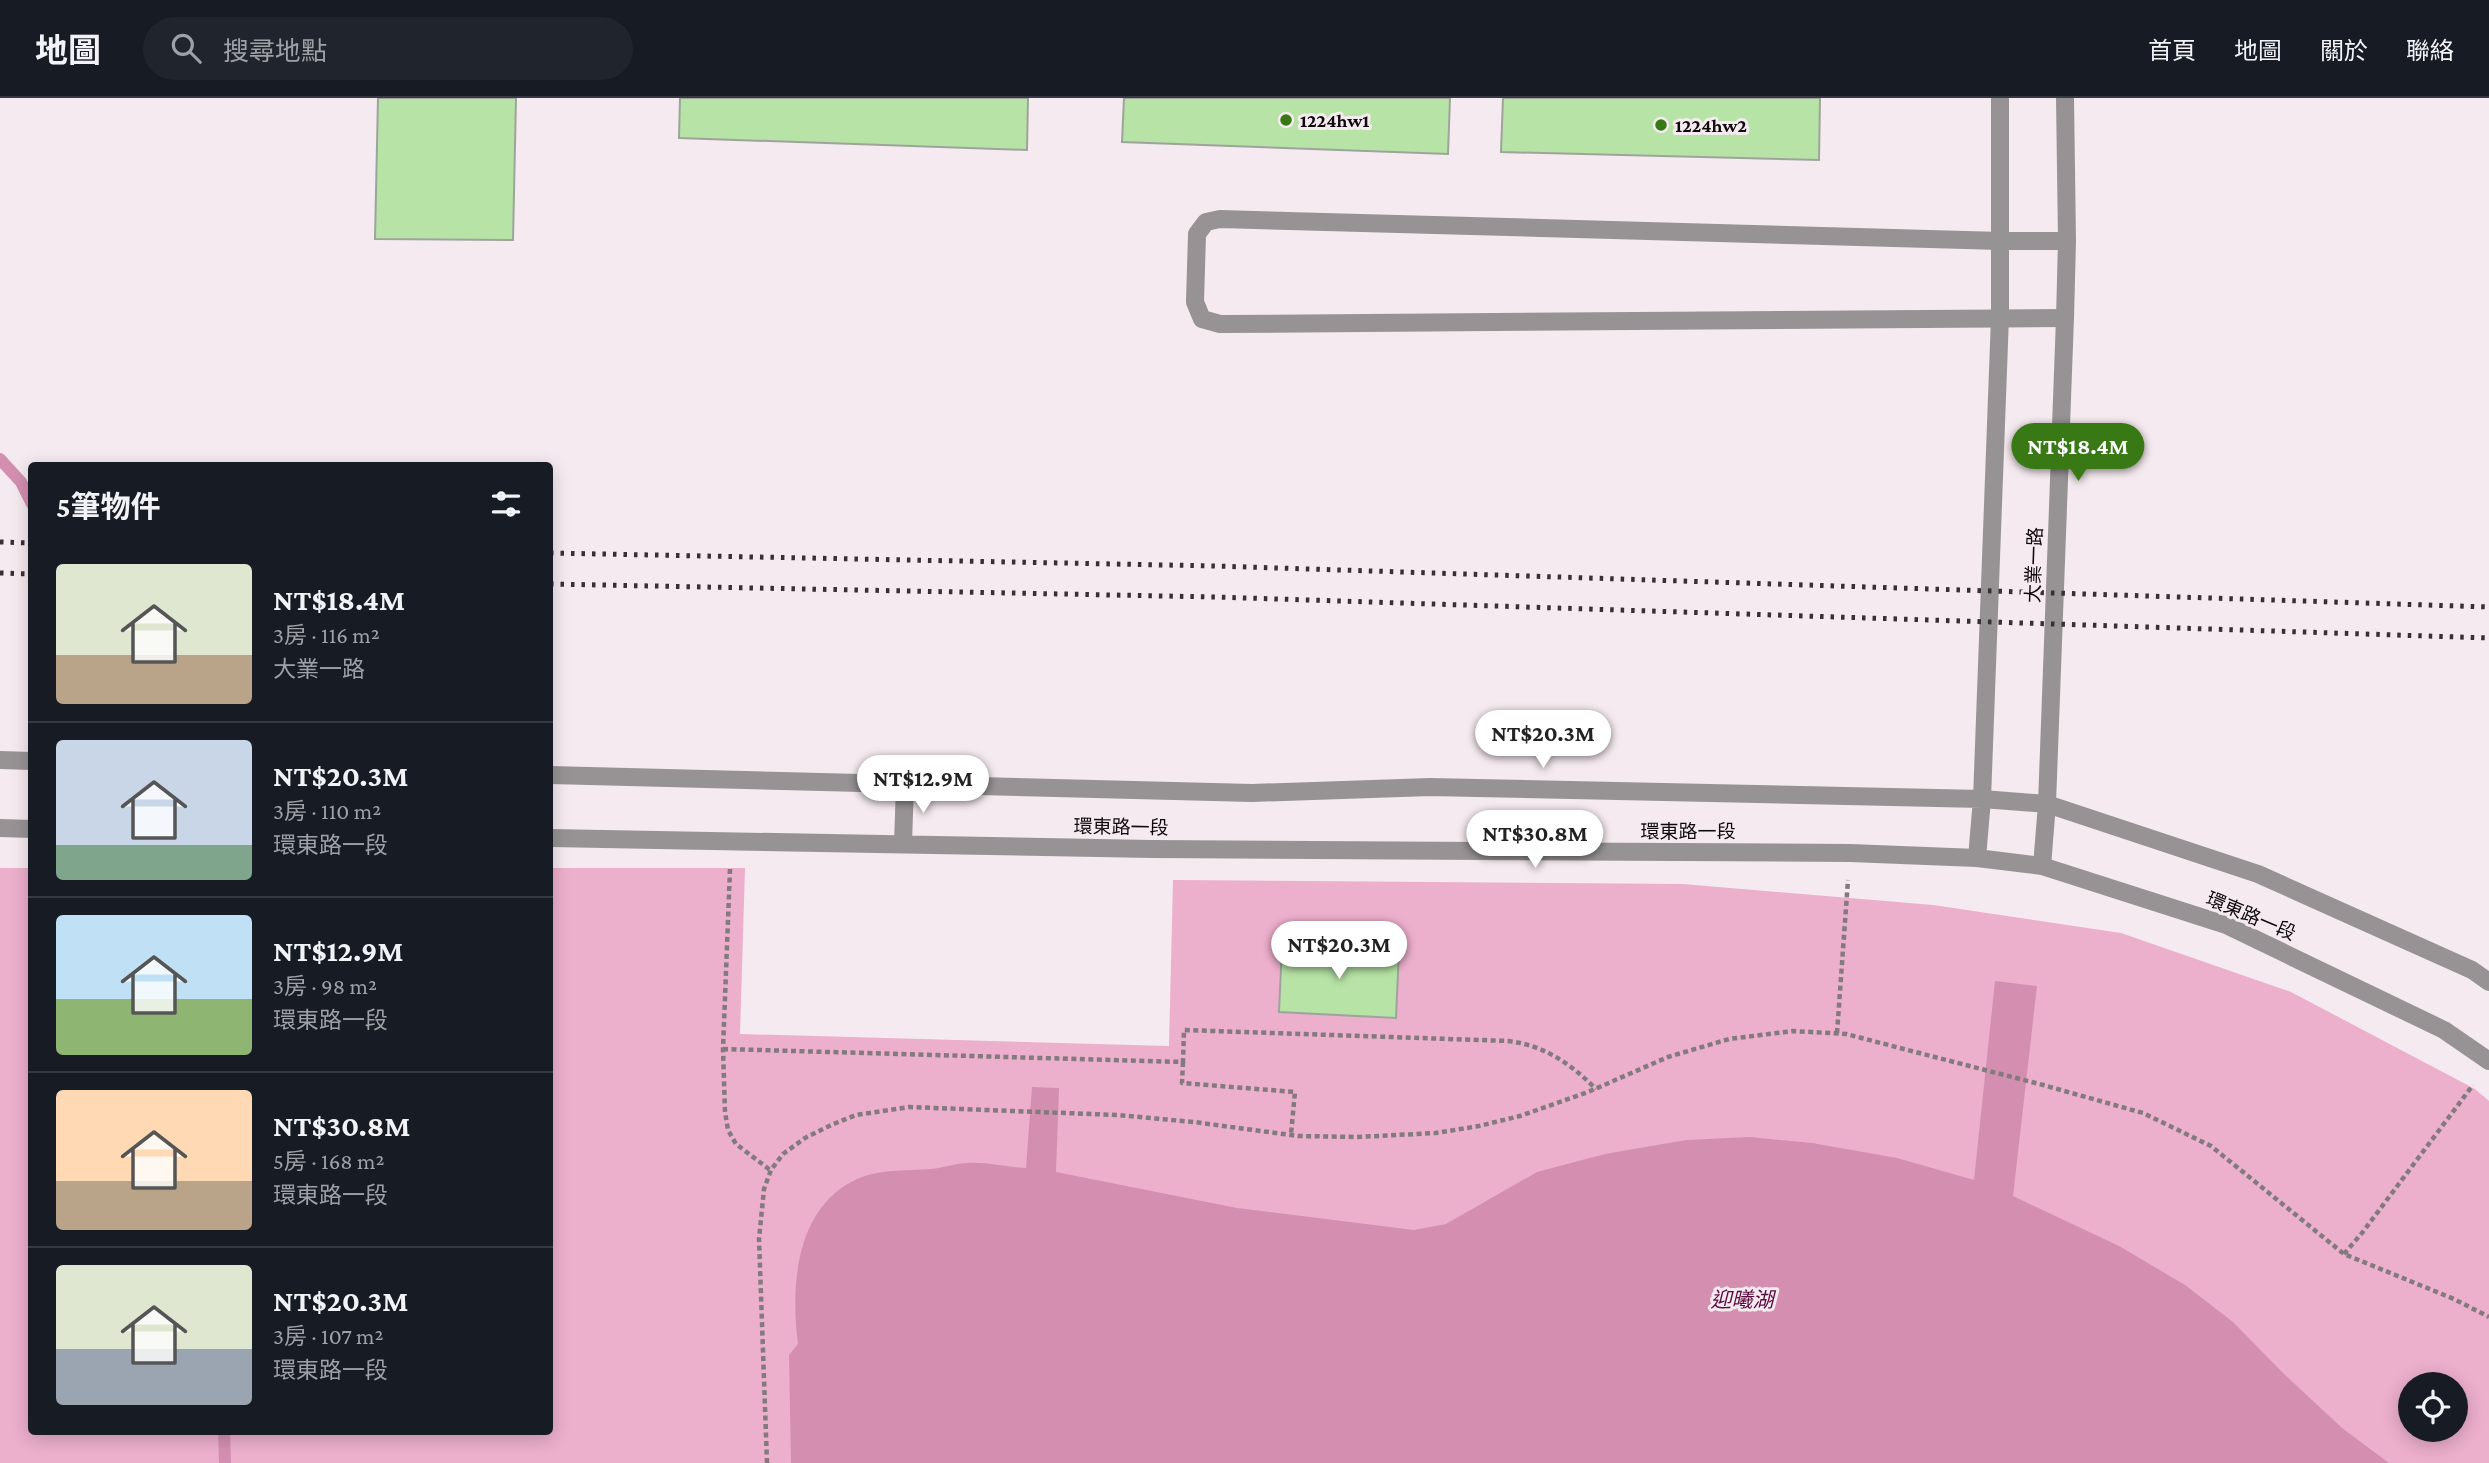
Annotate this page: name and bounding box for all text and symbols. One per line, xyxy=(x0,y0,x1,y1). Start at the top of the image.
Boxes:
search box xyxy=(143,17,633,80)
icon: search xyxy=(167,29,205,67)
text: 地圖 xyxy=(35,32,101,69)
text: 搜尋地點 xyxy=(223,37,327,66)
text: 首頁 xyxy=(2148,37,2196,64)
text: 地圖 xyxy=(2234,37,2282,64)
text: 關於 xyxy=(2320,37,2368,64)
text: 聯絡 xyxy=(2406,37,2454,64)
place label: 1224hw1 xyxy=(1300,110,1369,131)
marker: 1224hw1 xyxy=(1278,112,1294,128)
place label: 1224hw2 xyxy=(1675,115,1747,136)
marker: 1224hw2 xyxy=(1653,117,1669,133)
pin: NT$18.4M xyxy=(2006,424,2150,483)
text: NT$18.4M xyxy=(2027,433,2129,459)
icon: filters xyxy=(487,485,525,523)
text: 5筆物件 xyxy=(56,490,161,523)
street label: 大業一路 xyxy=(2022,527,2046,603)
text: NT$18.4M xyxy=(273,583,405,616)
icon: home xyxy=(112,592,196,676)
text: 3房 · 116 m² xyxy=(273,622,380,648)
text: 大業一路 xyxy=(273,656,365,682)
pin: NT$20.3M xyxy=(1471,710,1615,770)
text: NT$20.3M xyxy=(1491,720,1595,746)
pin: NT$12.9M xyxy=(851,756,995,815)
text: NT$20.3M xyxy=(273,759,408,792)
text: NT$12.9M xyxy=(873,765,973,791)
icon: home xyxy=(112,768,196,852)
text: 3房 · 110 m² xyxy=(273,798,381,824)
pin: NT$30.8M xyxy=(1463,810,1607,870)
street label: 環東路一段 xyxy=(1073,816,1169,838)
text: NT$30.8M xyxy=(1482,820,1588,846)
street label: 環東路一段 xyxy=(1640,821,1736,842)
text: 環東路一段 xyxy=(273,832,388,858)
street label: 環東路一段 xyxy=(2203,888,2299,944)
pin: NT$20.3M xyxy=(1267,922,1411,981)
text: NT$20.3M xyxy=(1287,931,1391,957)
text: NT$12.9M xyxy=(273,934,403,967)
icon: home xyxy=(112,943,196,1027)
text: 3房 · 98 m² xyxy=(273,973,377,999)
text: 環東路一段 xyxy=(273,1007,388,1033)
text: NT$30.8M xyxy=(273,1109,410,1142)
icon: home xyxy=(112,1118,196,1202)
text: 5房 · 168 m² xyxy=(273,1148,384,1174)
text: 環東路一段 xyxy=(273,1182,388,1208)
text: NT$20.3M xyxy=(273,1284,408,1317)
water label: 迎曦湖 xyxy=(1711,1288,1776,1312)
icon: home xyxy=(112,1293,196,1377)
text: 3房 · 107 m² xyxy=(273,1323,384,1349)
text: 環東路一段 xyxy=(273,1357,388,1383)
map controls xyxy=(2398,1372,2468,1442)
button: locate xyxy=(2398,1372,2468,1442)

